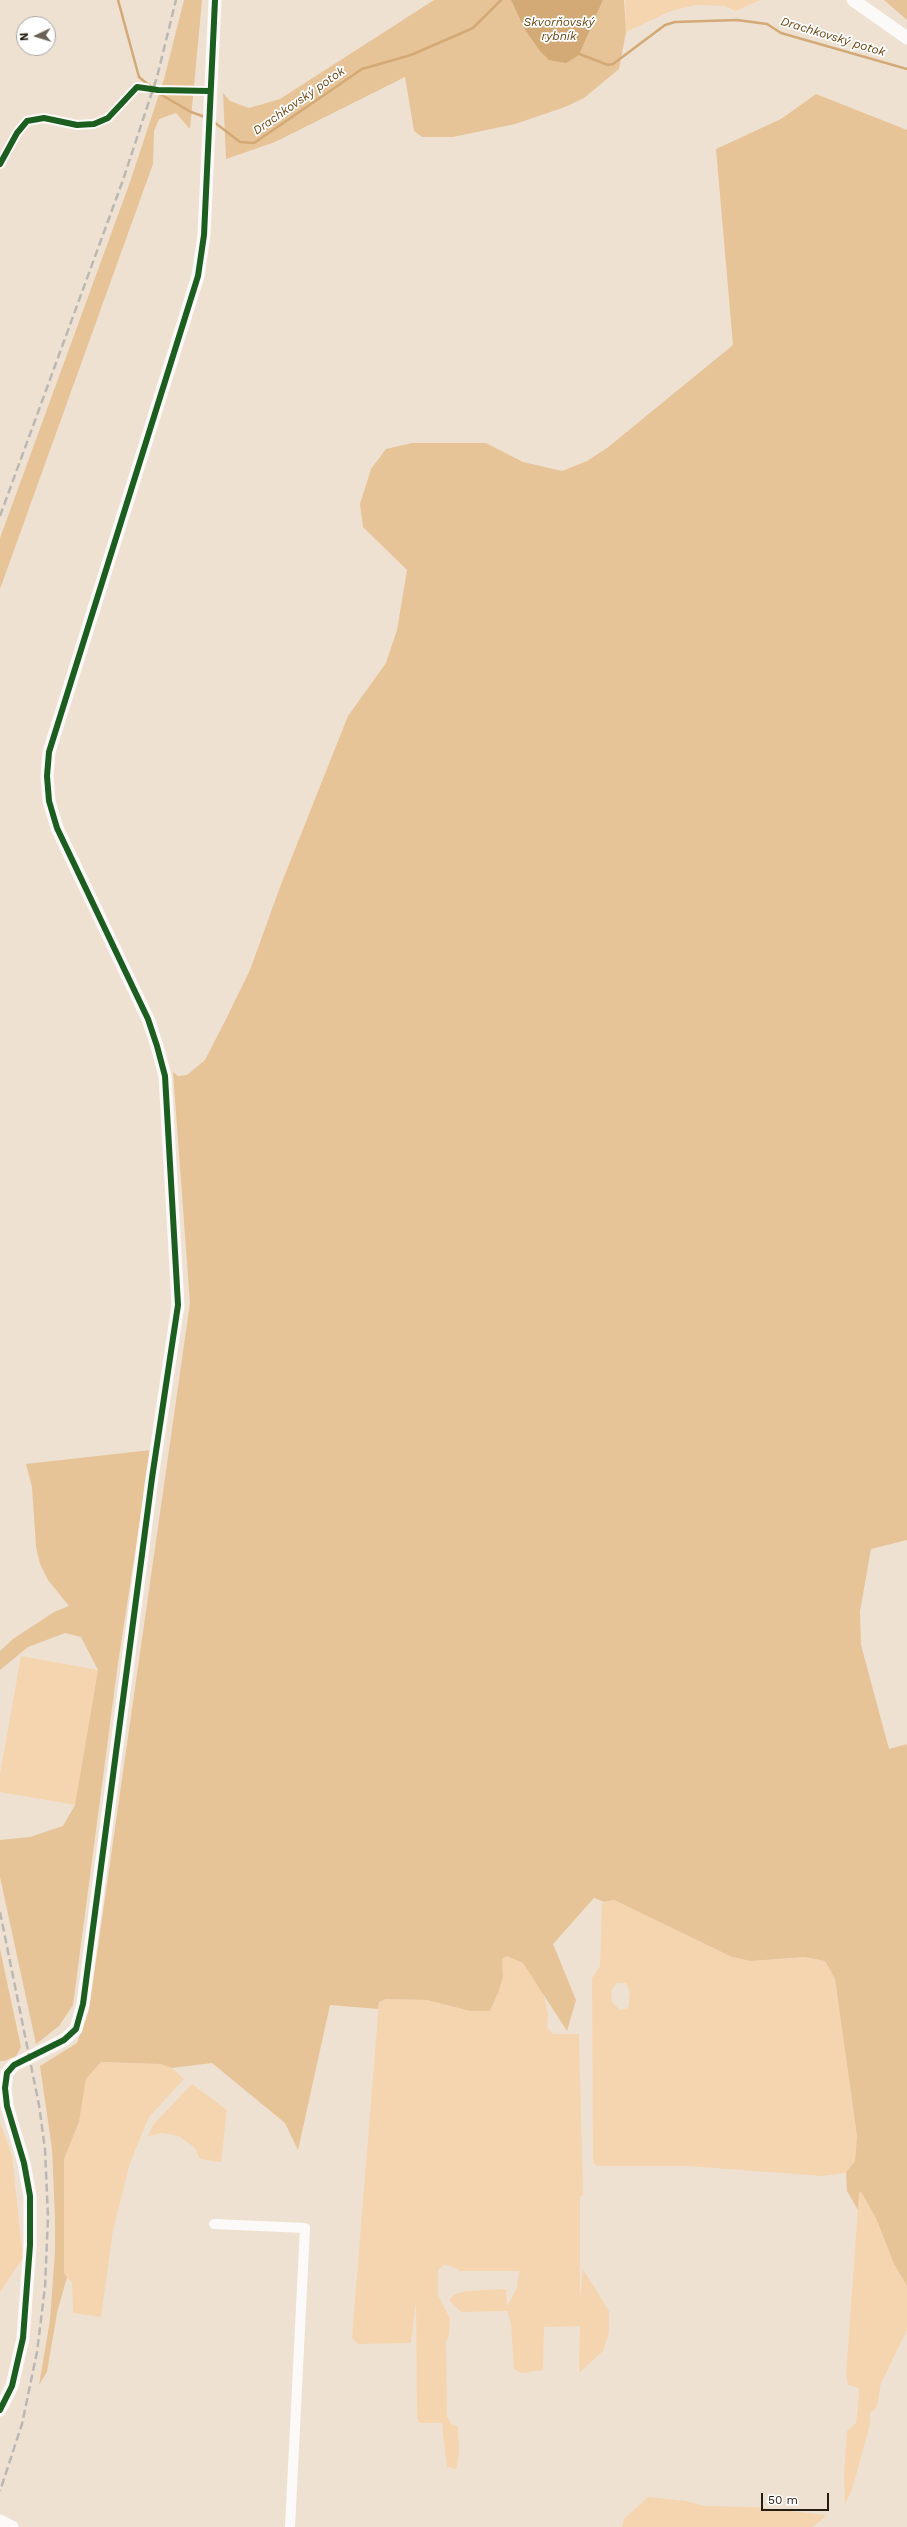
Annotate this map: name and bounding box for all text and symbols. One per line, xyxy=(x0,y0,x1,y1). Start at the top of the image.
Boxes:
water label: Drachkovský potok xyxy=(779,14,887,60)
water label: Skvorňovský rybník xyxy=(524,15,594,43)
north arrow xyxy=(16,16,56,56)
text: N xyxy=(18,32,31,41)
water label: Drachkovský potok xyxy=(250,64,348,138)
scale bar xyxy=(763,2485,831,2511)
text: 50 m xyxy=(768,2493,798,2507)

